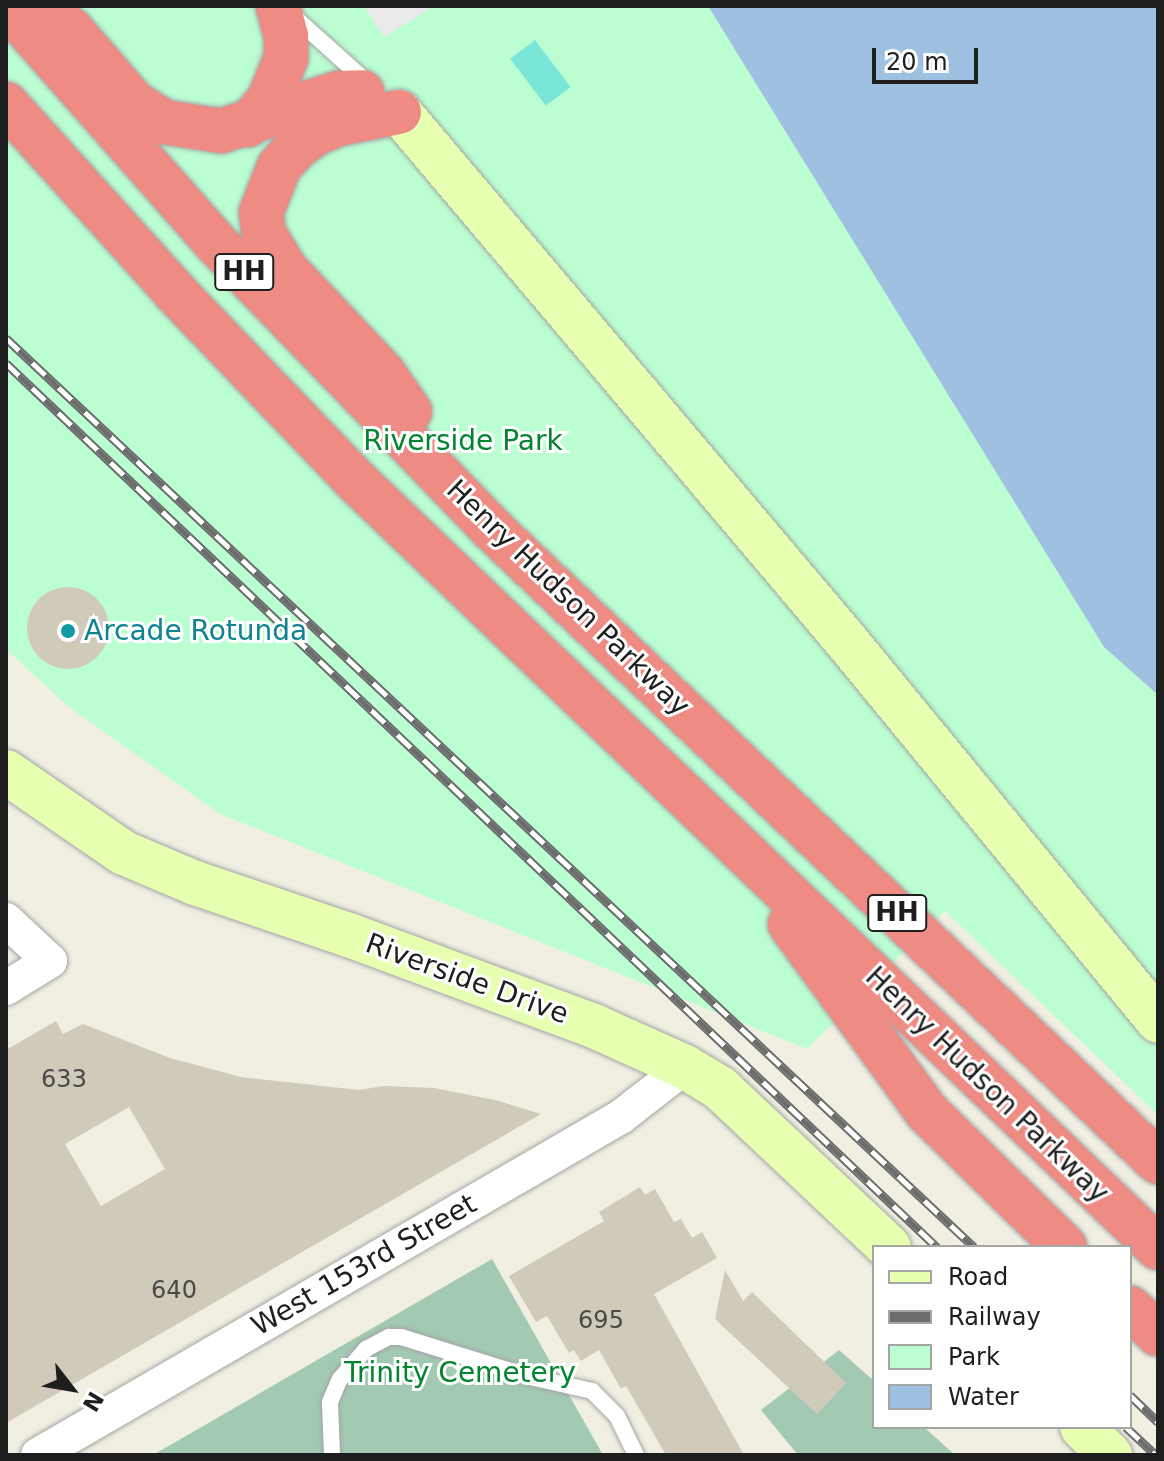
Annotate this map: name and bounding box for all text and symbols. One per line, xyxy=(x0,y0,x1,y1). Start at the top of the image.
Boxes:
scale bar xyxy=(876,32,982,82)
text: 20 m xyxy=(886,48,948,76)
road number: HH xyxy=(214,250,274,294)
park label: Riverside Park xyxy=(363,424,563,458)
street label: Henry Hudson Parkway xyxy=(439,473,697,723)
place label: Arcade Rotunda xyxy=(84,614,307,648)
marker: Arcade Rotunda xyxy=(59,622,77,640)
road number: HH xyxy=(867,891,927,935)
street label: Riverside Drive xyxy=(361,927,573,1031)
street label: Henry Hudson Parkway xyxy=(858,960,1116,1210)
house number: 633 xyxy=(41,1066,87,1094)
street label: West 153rd Street xyxy=(246,1187,482,1343)
legend xyxy=(872,1245,1132,1429)
text: Road xyxy=(948,1263,1008,1291)
house number: 640 xyxy=(151,1277,197,1305)
text: Railway xyxy=(948,1303,1041,1331)
house number: 695 xyxy=(578,1307,624,1335)
text: Park xyxy=(948,1343,1000,1371)
north arrow xyxy=(32,1349,112,1429)
park label: Trinity Cemetery xyxy=(344,1356,576,1390)
text: Water xyxy=(948,1383,1019,1411)
text: N xyxy=(78,1387,108,1416)

